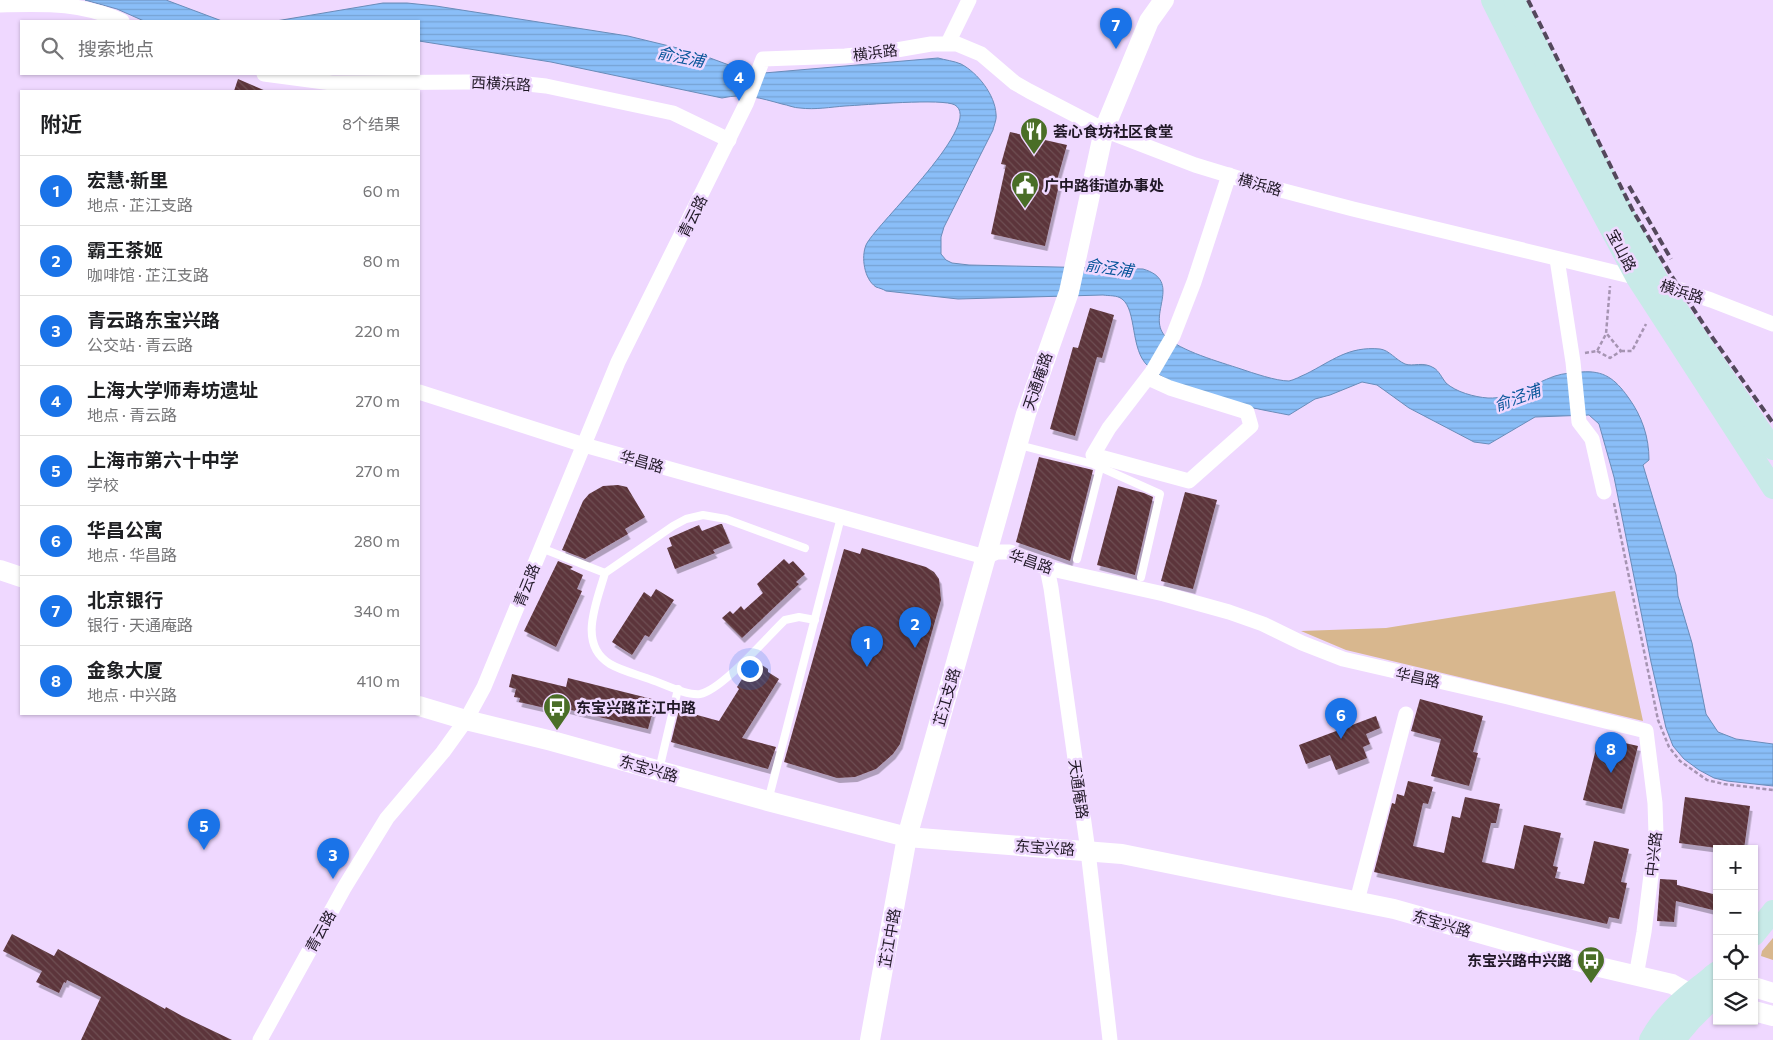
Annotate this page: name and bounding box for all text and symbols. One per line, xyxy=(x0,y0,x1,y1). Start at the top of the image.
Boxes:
pin: 7 xyxy=(1100,8,1132,49)
search box xyxy=(20,20,420,75)
icon: search xyxy=(38,34,66,62)
text: 搜索地点 xyxy=(78,37,154,60)
street label: 横浜路 xyxy=(852,40,898,64)
water label: 俞泾浦 xyxy=(656,42,709,70)
pin: 4 xyxy=(723,60,755,101)
street label: 西横浜路 xyxy=(471,72,531,94)
text: 附近 xyxy=(40,111,82,136)
text: 8个结果 xyxy=(342,114,400,133)
restaurant icon: 荟心食坊社区食堂 xyxy=(1019,116,1049,155)
place label: 荟心食坊社区食堂 xyxy=(1053,122,1173,140)
text: 宏慧·新里 xyxy=(87,168,168,191)
street label: 横浜路 xyxy=(1236,169,1284,199)
public building icon: 广中路街道办事处 xyxy=(1010,170,1040,209)
place label: 广中路街道办事处 xyxy=(1044,176,1164,194)
text: 1 xyxy=(52,181,60,200)
text: 60 m xyxy=(363,181,400,200)
street label: 青云路 xyxy=(674,192,710,240)
text: 地点 · 芷江支路 xyxy=(87,195,193,214)
street label: 宝山路 xyxy=(1603,226,1641,274)
text: 霸王茶姬 xyxy=(87,238,163,261)
text: 2 xyxy=(51,251,61,270)
text: 80 m xyxy=(363,251,400,270)
water label: 俞泾浦 xyxy=(1084,254,1137,280)
text: 咖啡馆 · 芷江支路 xyxy=(87,265,209,284)
street label: 横浜路 xyxy=(1658,275,1706,307)
text: 青云路东宝兴路 xyxy=(87,308,220,331)
text: 3 xyxy=(51,321,61,340)
text: 220 m xyxy=(355,321,400,340)
text: 公交站 · 青云路 xyxy=(87,335,193,354)
street label: 天通庵路 xyxy=(1019,350,1055,412)
text: 上海大学师寿坊遗址 xyxy=(87,378,258,401)
water label: 俞泾浦 xyxy=(1491,379,1546,414)
text: 4 xyxy=(51,391,61,410)
text: 270 m xyxy=(355,391,400,410)
text: 地点 · 青云路 xyxy=(87,405,177,424)
street label: 华昌路 xyxy=(618,446,666,476)
text: 上海市第六十中学 xyxy=(87,448,239,471)
text: 5 xyxy=(51,461,61,480)
text: 270 m xyxy=(355,461,400,480)
text: 学校 xyxy=(87,475,119,494)
text: 华昌公寓 xyxy=(87,518,163,541)
text: 6 xyxy=(51,531,61,550)
text: 280 m xyxy=(354,531,400,550)
text: 地点 · 华昌路 xyxy=(87,545,177,564)
street label: 华昌路 xyxy=(1007,545,1055,577)
street label: 青云路 xyxy=(509,561,543,609)
text: 北京银行 xyxy=(87,588,163,611)
text: 7 xyxy=(52,601,60,620)
text: 340 m xyxy=(354,601,400,620)
pin: 2 xyxy=(899,607,931,648)
text: 银行 · 天通庵路 xyxy=(87,615,193,634)
pin: 1 xyxy=(851,626,883,667)
your location xyxy=(737,656,763,682)
text: 金象大厦 xyxy=(87,658,163,681)
street label: 华昌路 xyxy=(1394,664,1442,690)
street label: 芷江支路 xyxy=(929,666,963,728)
text: 8 xyxy=(51,671,61,690)
text: 410 m xyxy=(357,671,400,690)
text: 地点 · 中兴路 xyxy=(87,685,177,704)
bus stop icon: 东宝兴路芷江中路 xyxy=(542,692,572,731)
place label: 东宝兴路芷江中路 xyxy=(576,698,696,716)
pin: 6 xyxy=(1325,698,1357,739)
pin: 8 xyxy=(1595,732,1627,773)
street label: 东宝兴路 xyxy=(618,751,680,785)
street label: 天通庵路 xyxy=(1066,758,1092,820)
pin: 5 xyxy=(188,809,220,850)
street label: 中兴路 xyxy=(1642,831,1664,877)
street label: 东宝兴路 xyxy=(1014,836,1076,858)
pin: 3 xyxy=(317,838,349,879)
map controls xyxy=(1713,845,1758,1025)
button: + xyxy=(1713,845,1758,890)
button: − xyxy=(1713,890,1758,935)
street label: 东宝兴路 xyxy=(1411,906,1473,940)
street label: 青云路 xyxy=(301,907,339,955)
street label: 芷江中路 xyxy=(875,907,903,969)
button: locate xyxy=(1713,935,1758,980)
bus stop icon: 东宝兴路中兴路 xyxy=(1576,945,1606,984)
place label: 东宝兴路中兴路 xyxy=(1467,951,1572,969)
button: layers xyxy=(1713,980,1758,1025)

